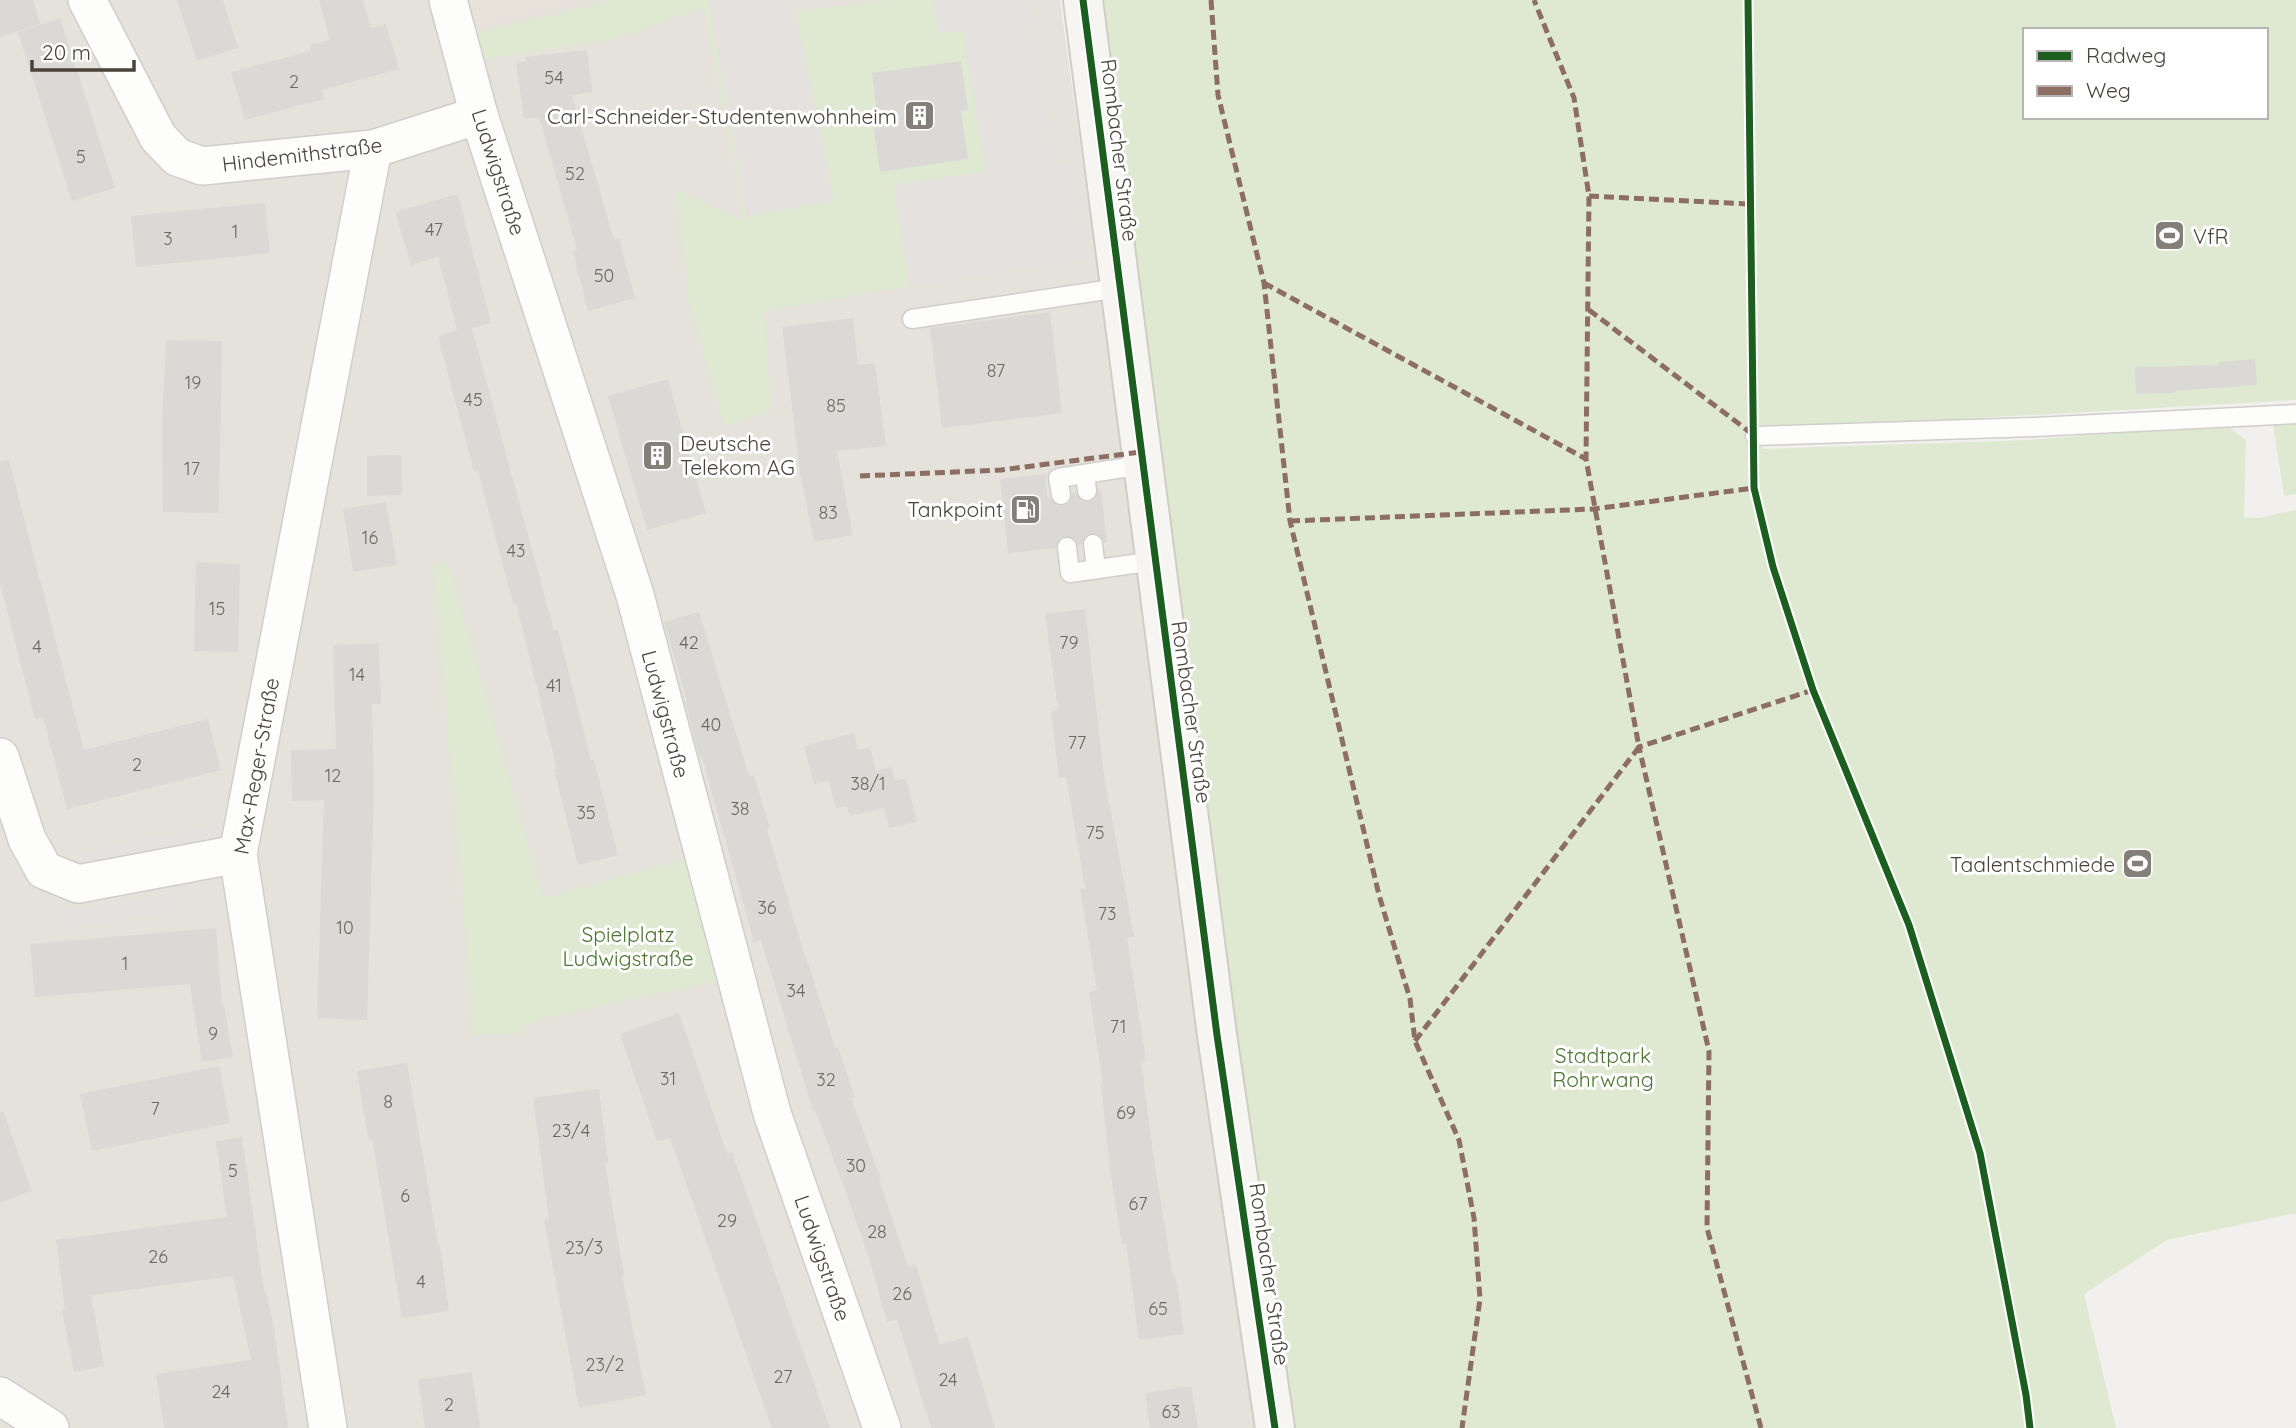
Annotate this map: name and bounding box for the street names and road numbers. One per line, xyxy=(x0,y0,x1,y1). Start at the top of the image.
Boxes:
street label: Rombacher Straße xyxy=(1096,57,1144,243)
street label: Ludwigstraße xyxy=(466,106,532,238)
street label: Hindemithstraße xyxy=(220,131,384,177)
street label: Rombacher Straße xyxy=(1166,619,1218,805)
street label: Ludwigstraße xyxy=(636,647,696,781)
street label: Max-Reger-Straße xyxy=(228,676,284,856)
street label: Rombacher Straße xyxy=(1244,1181,1296,1367)
street label: Ludwigstraße xyxy=(789,1192,857,1324)

